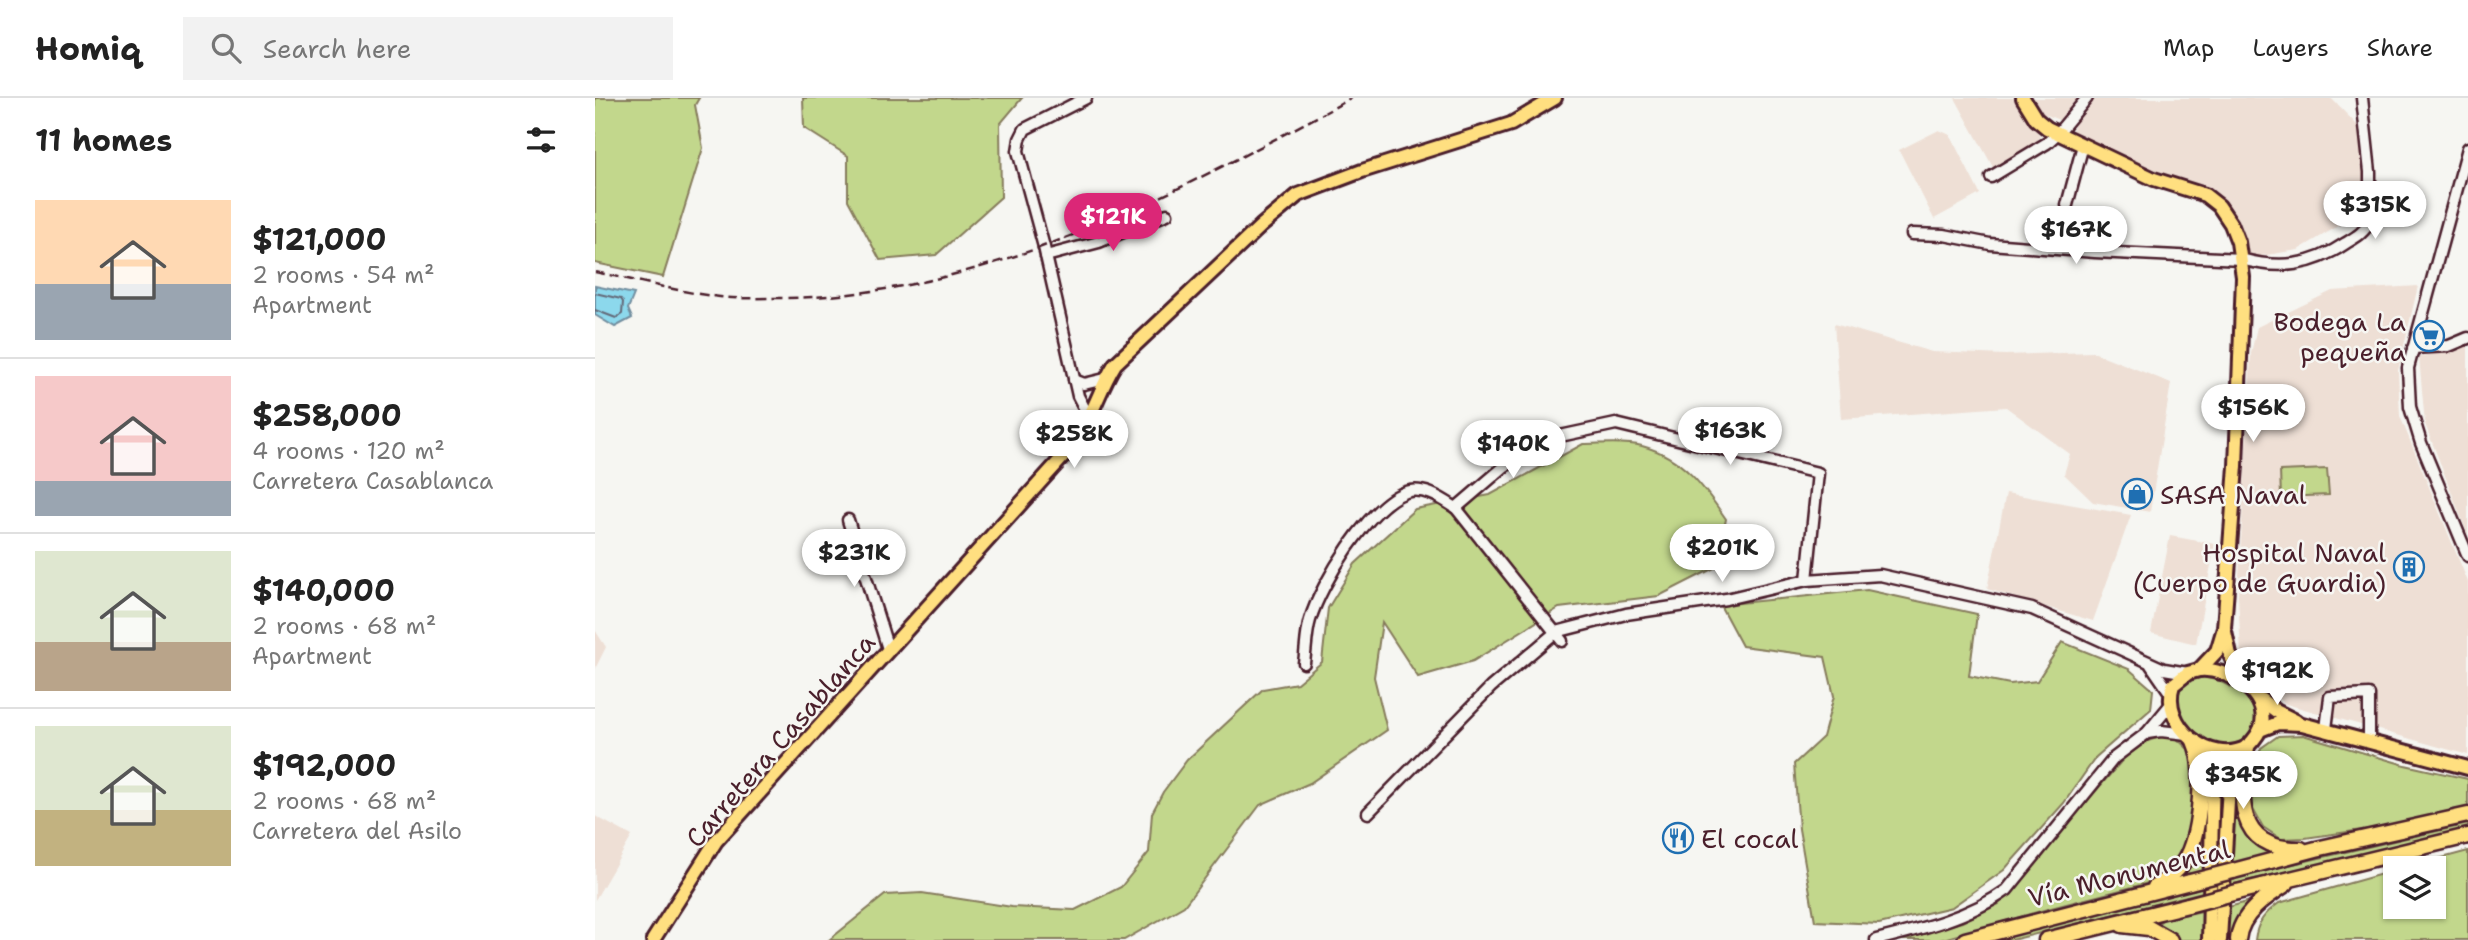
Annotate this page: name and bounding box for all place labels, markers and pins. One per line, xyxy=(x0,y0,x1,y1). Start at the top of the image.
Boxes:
pin: $315K xyxy=(2326,181,2424,241)
pin: $121K xyxy=(1064,194,1162,253)
pin: $167K xyxy=(2027,206,2125,266)
place label: Bodega La pequeña xyxy=(2273,304,2406,369)
supermarket icon: Bodega La pequeña xyxy=(2412,319,2446,353)
pin: $156K xyxy=(2204,384,2302,444)
pin: $163K xyxy=(1681,408,1779,467)
pin: $258K xyxy=(1025,410,1123,470)
pin: $140K xyxy=(1464,420,1562,480)
shop icon: SASA Naval xyxy=(2120,477,2154,511)
place label: SASA Naval xyxy=(2160,477,2307,512)
pin: $201K xyxy=(1673,524,1771,584)
pin: $231K xyxy=(805,530,903,589)
place label: Hospital Naval (Cuerpo de Guardia) xyxy=(2132,535,2386,600)
building icon: Hospital Naval (Cuerpo de Guardia) xyxy=(2392,550,2426,584)
pin: $192K xyxy=(2228,648,2326,707)
pin: $345K xyxy=(2194,752,2292,811)
restaurant icon: El cocal xyxy=(1661,821,1695,855)
place label: El cocal xyxy=(1701,821,1799,856)

